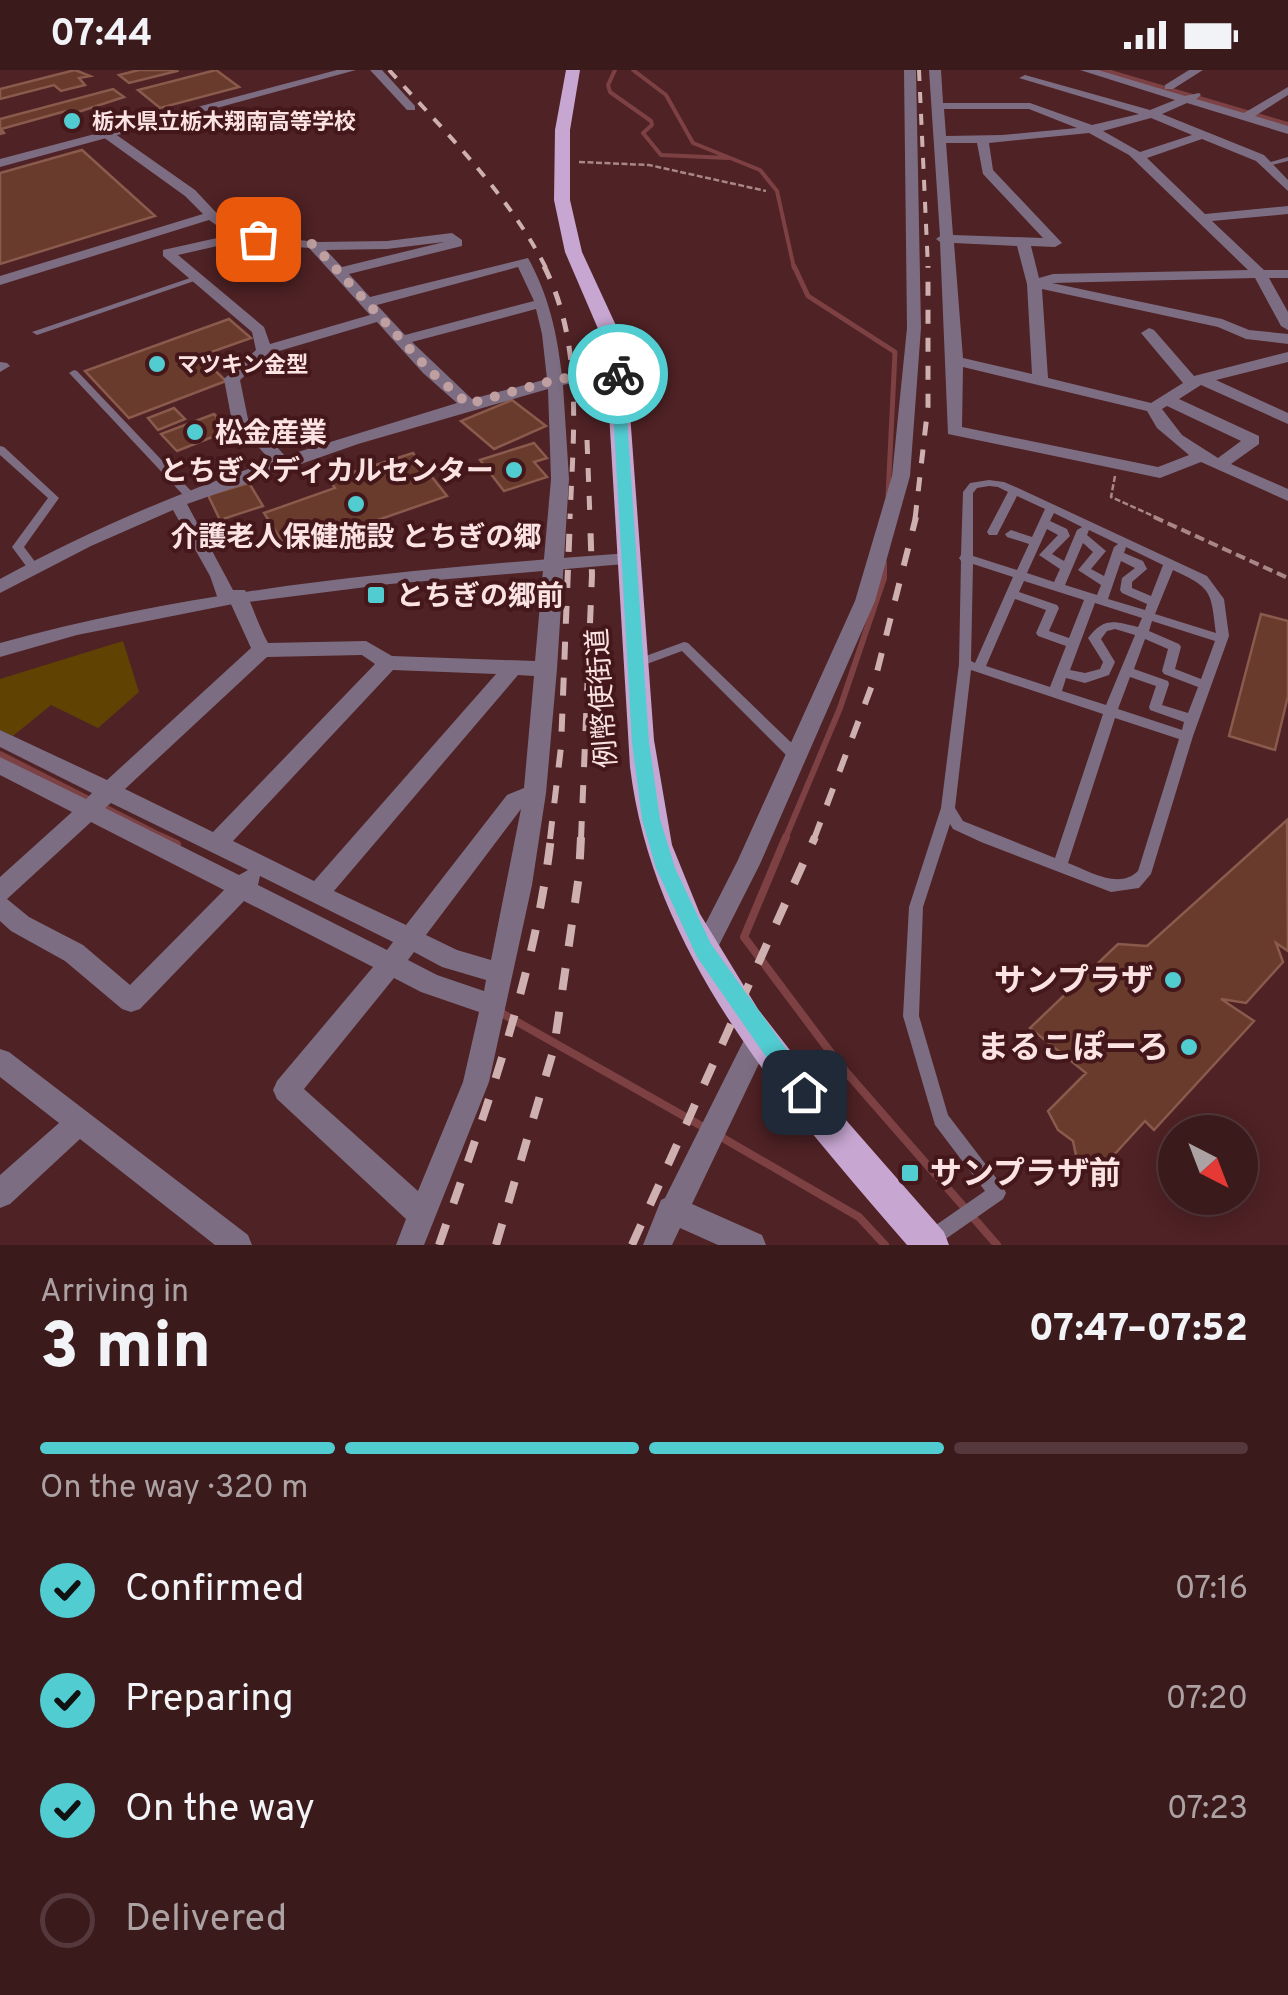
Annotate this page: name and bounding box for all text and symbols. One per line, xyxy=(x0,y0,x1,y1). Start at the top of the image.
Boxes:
text: 07:44 xyxy=(50,11,153,60)
marker: 栃木県立栃木翔南高等学校 xyxy=(61,110,83,132)
place label: 栃木県立栃木翔南高等学校 xyxy=(92,110,356,137)
pin xyxy=(216,197,301,282)
icon: bag xyxy=(231,212,286,267)
courier xyxy=(568,324,668,424)
icon: bike xyxy=(591,347,646,402)
marker: マツキン金型 xyxy=(146,353,168,375)
place label: マツキン金型 xyxy=(177,353,308,380)
place label: 松金産業 xyxy=(215,417,327,453)
marker: 松金産業 xyxy=(184,421,206,443)
place label: とちぎメディカルセンター xyxy=(160,455,494,491)
marker: とちぎメディカルセンター xyxy=(503,459,525,481)
marker: 介護老人保健施設 とちぎの郷 xyxy=(345,493,367,515)
place label: 介護老人保健施設 とちぎの郷 xyxy=(170,521,542,557)
place label: とちぎの郷前 xyxy=(396,580,564,616)
marker: とちぎの郷前 xyxy=(365,584,387,606)
street label: 例幣使街道 xyxy=(581,627,627,769)
place label: サンプラザ xyxy=(994,963,1153,1003)
marker: サンプラザ xyxy=(1162,969,1184,991)
place label: まるこぽーろ xyxy=(977,1030,1169,1070)
marker: まるこぽーろ xyxy=(1178,1036,1200,1058)
pin xyxy=(762,1050,847,1135)
icon: home xyxy=(777,1065,832,1120)
north arrow xyxy=(1158,1115,1258,1215)
map controls xyxy=(1158,1115,1258,1215)
place label: サンプラザ前 xyxy=(930,1156,1121,1196)
marker: サンプラザ前 xyxy=(899,1162,921,1184)
text: Arriving in xyxy=(40,1273,189,1313)
text: 07:47–07:52 xyxy=(1029,1306,1248,1355)
text: 3 min xyxy=(40,1309,211,1391)
text: On the way · 320 m xyxy=(40,1469,308,1509)
icon: check xyxy=(40,1563,95,1618)
text: Confirmed xyxy=(125,1566,304,1615)
text: 07:16 xyxy=(1175,1570,1248,1610)
icon: check xyxy=(40,1673,95,1728)
text: Preparing xyxy=(125,1676,294,1725)
text: 07:20 xyxy=(1166,1680,1248,1720)
icon: check xyxy=(40,1783,95,1838)
text: On the way xyxy=(125,1786,315,1835)
text: 07:23 xyxy=(1167,1790,1248,1830)
text: Delivered xyxy=(125,1896,287,1945)

